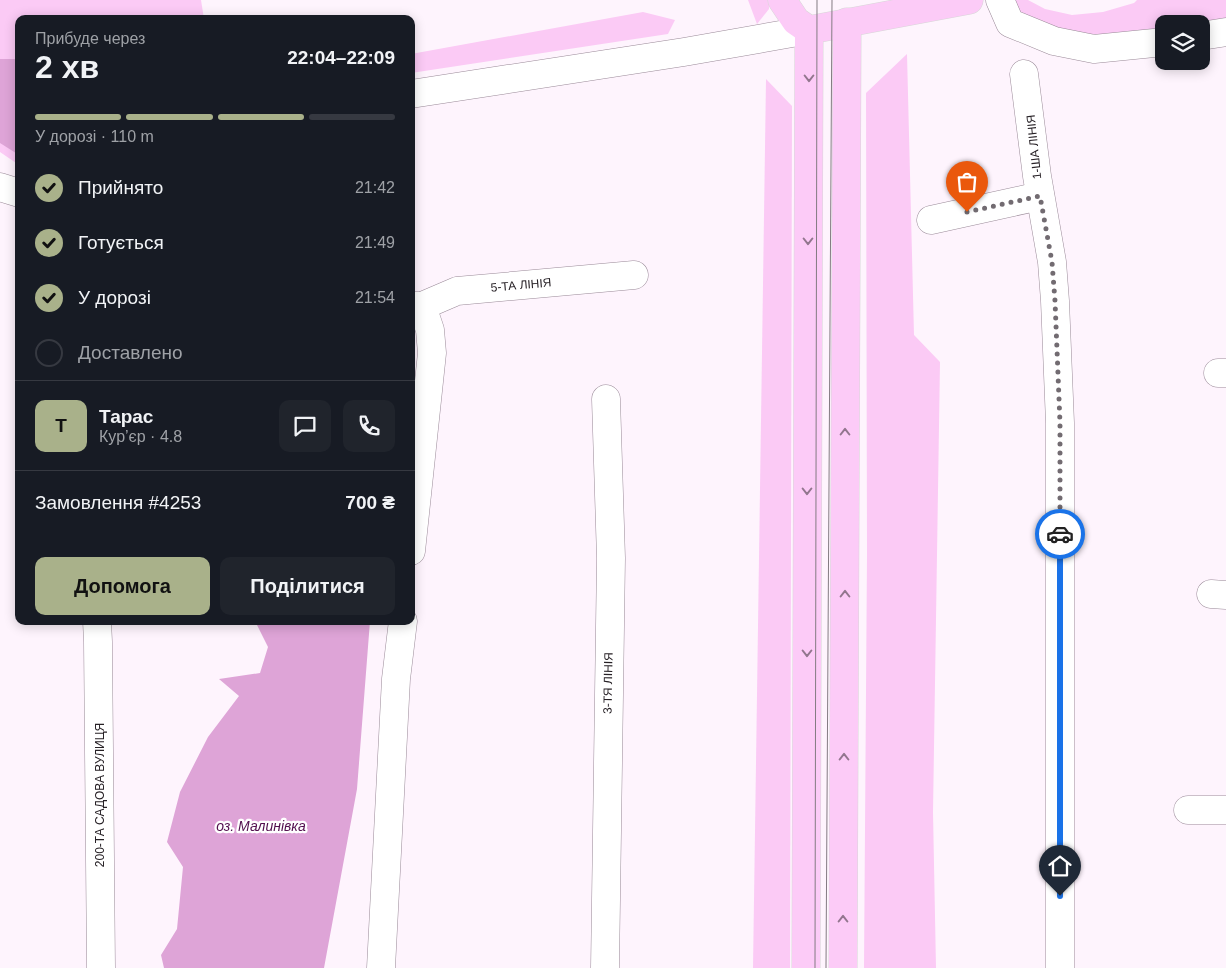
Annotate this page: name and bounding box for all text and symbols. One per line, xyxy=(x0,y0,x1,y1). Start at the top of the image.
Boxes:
map controls xyxy=(1155,15,1210,70)
button: layers xyxy=(1155,15,1210,70)
text: Прибуде через xyxy=(35,30,145,47)
text: 22:04–22:09 xyxy=(287,47,395,68)
text: 2 хв xyxy=(35,49,99,85)
one-way arrow xyxy=(804,75,814,83)
street label: 1-ША ЛІНІЯ xyxy=(1024,114,1044,180)
text: У дорозі · 110 m xyxy=(35,128,154,145)
pin xyxy=(946,161,988,212)
icon: bag xyxy=(953,168,981,196)
icon: check xyxy=(35,174,63,202)
text: Прийнято xyxy=(78,177,163,198)
text: 21:42 xyxy=(355,179,395,196)
icon: check xyxy=(35,229,63,257)
text: Готується xyxy=(78,232,164,253)
text: 21:49 xyxy=(355,234,395,251)
one-way arrow xyxy=(803,238,813,245)
street label: 5-ТА ЛІНІЯ xyxy=(490,275,552,295)
icon: check xyxy=(35,284,63,312)
text: У дорозі xyxy=(78,287,151,308)
text: 21:54 xyxy=(355,289,395,306)
text: Доставлено xyxy=(78,342,183,363)
button: chat xyxy=(279,400,331,452)
button: phone xyxy=(343,400,395,452)
text: Тарас xyxy=(99,406,153,427)
text: Т xyxy=(55,415,67,436)
text: Кур’єр · 4.8 xyxy=(99,428,182,445)
one-way arrow xyxy=(840,428,850,436)
one-way arrow xyxy=(802,487,812,495)
text: Замовлення #4253 xyxy=(35,492,201,513)
text: 700 ₴ xyxy=(345,492,395,513)
courier xyxy=(1035,509,1085,559)
icon: car xyxy=(1046,520,1074,548)
button: Допомога xyxy=(35,557,210,615)
button: Поділитися xyxy=(220,557,395,615)
one-way arrow xyxy=(840,590,850,598)
one-way arrow xyxy=(802,650,812,657)
street label: 3-ТЯ ЛІНІЯ xyxy=(600,652,616,714)
street label: 200-ТА САДОВА ВУЛИЦЯ xyxy=(93,723,107,867)
one-way arrow xyxy=(839,753,849,760)
water label: оз. Малинівка xyxy=(216,818,306,834)
pin xyxy=(1039,845,1081,896)
icon: home xyxy=(1046,852,1074,880)
one-way arrow xyxy=(838,915,848,923)

